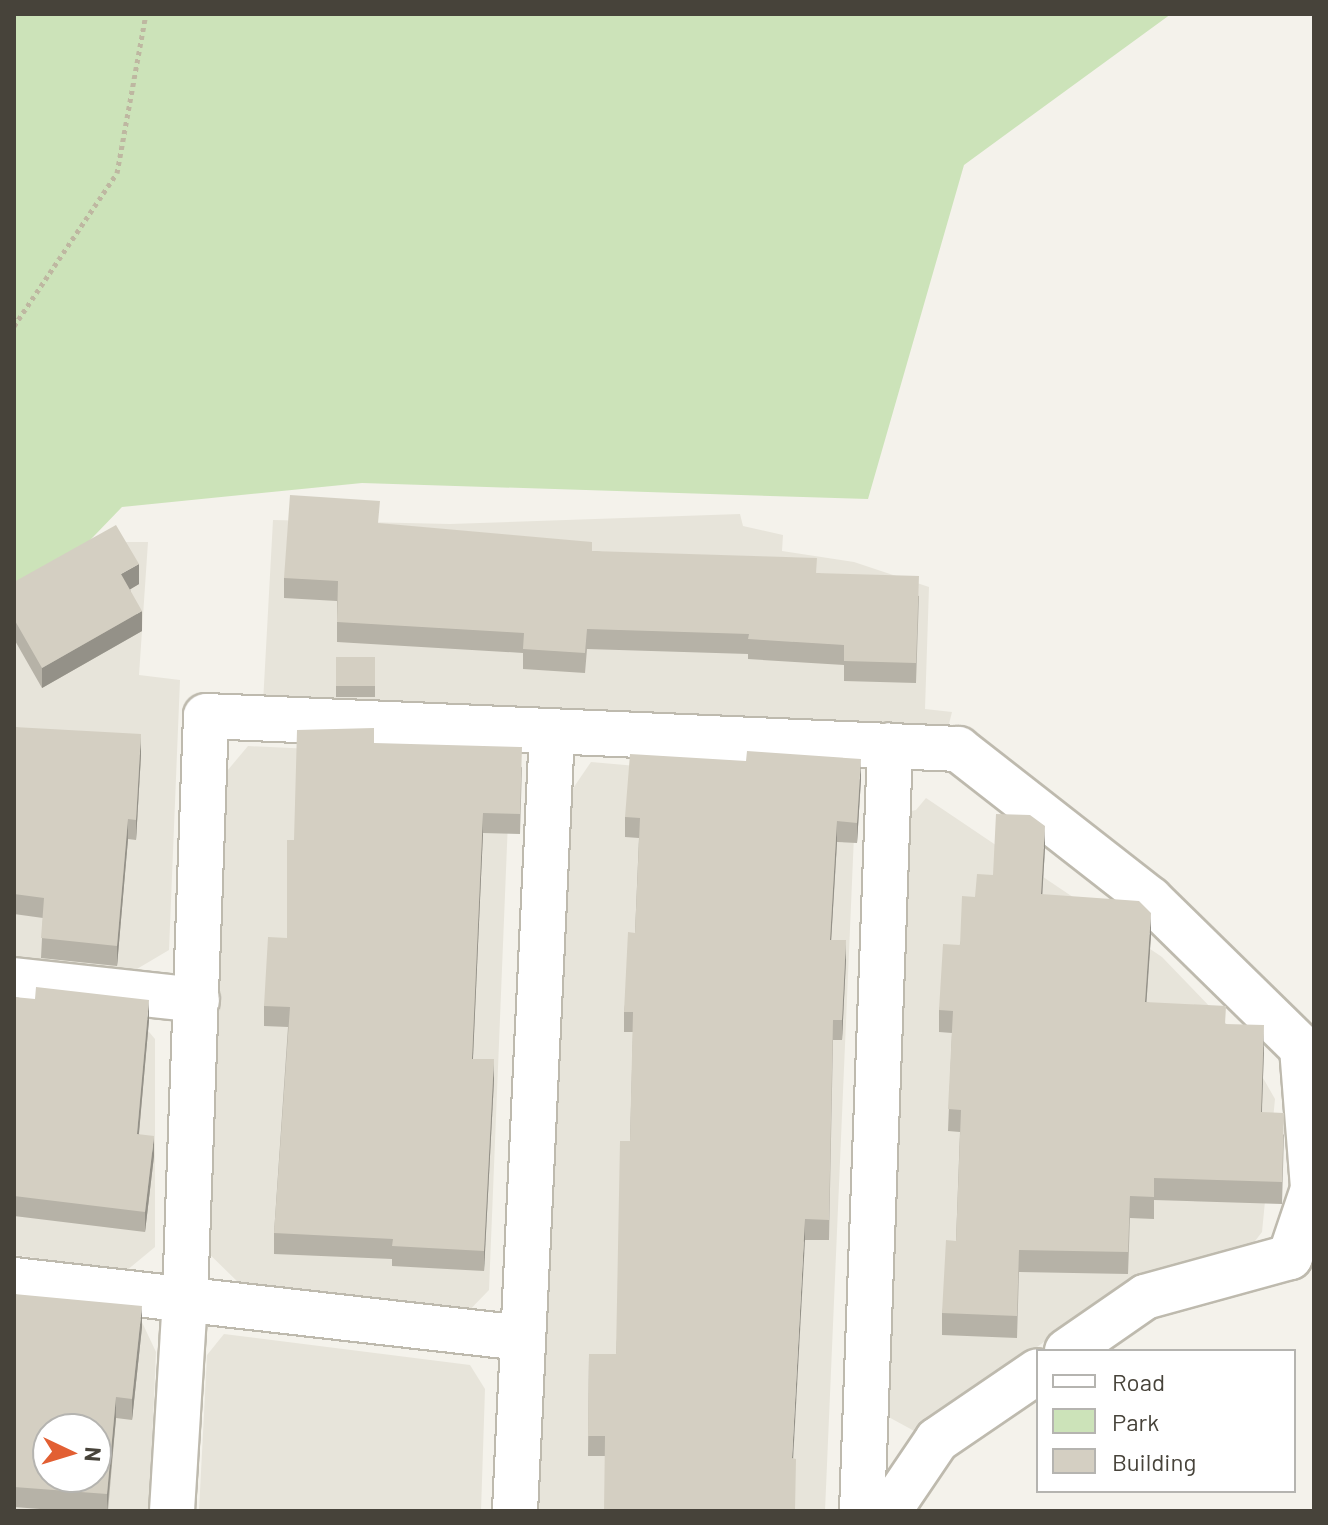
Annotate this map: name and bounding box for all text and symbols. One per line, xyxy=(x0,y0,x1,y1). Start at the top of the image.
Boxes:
legend xyxy=(1036,1349,1296,1493)
text: Road xyxy=(1112,1367,1165,1396)
text: Park xyxy=(1112,1407,1159,1436)
north arrow xyxy=(32,1413,112,1493)
text: N xyxy=(80,1446,107,1463)
text: Building xyxy=(1112,1447,1196,1476)

